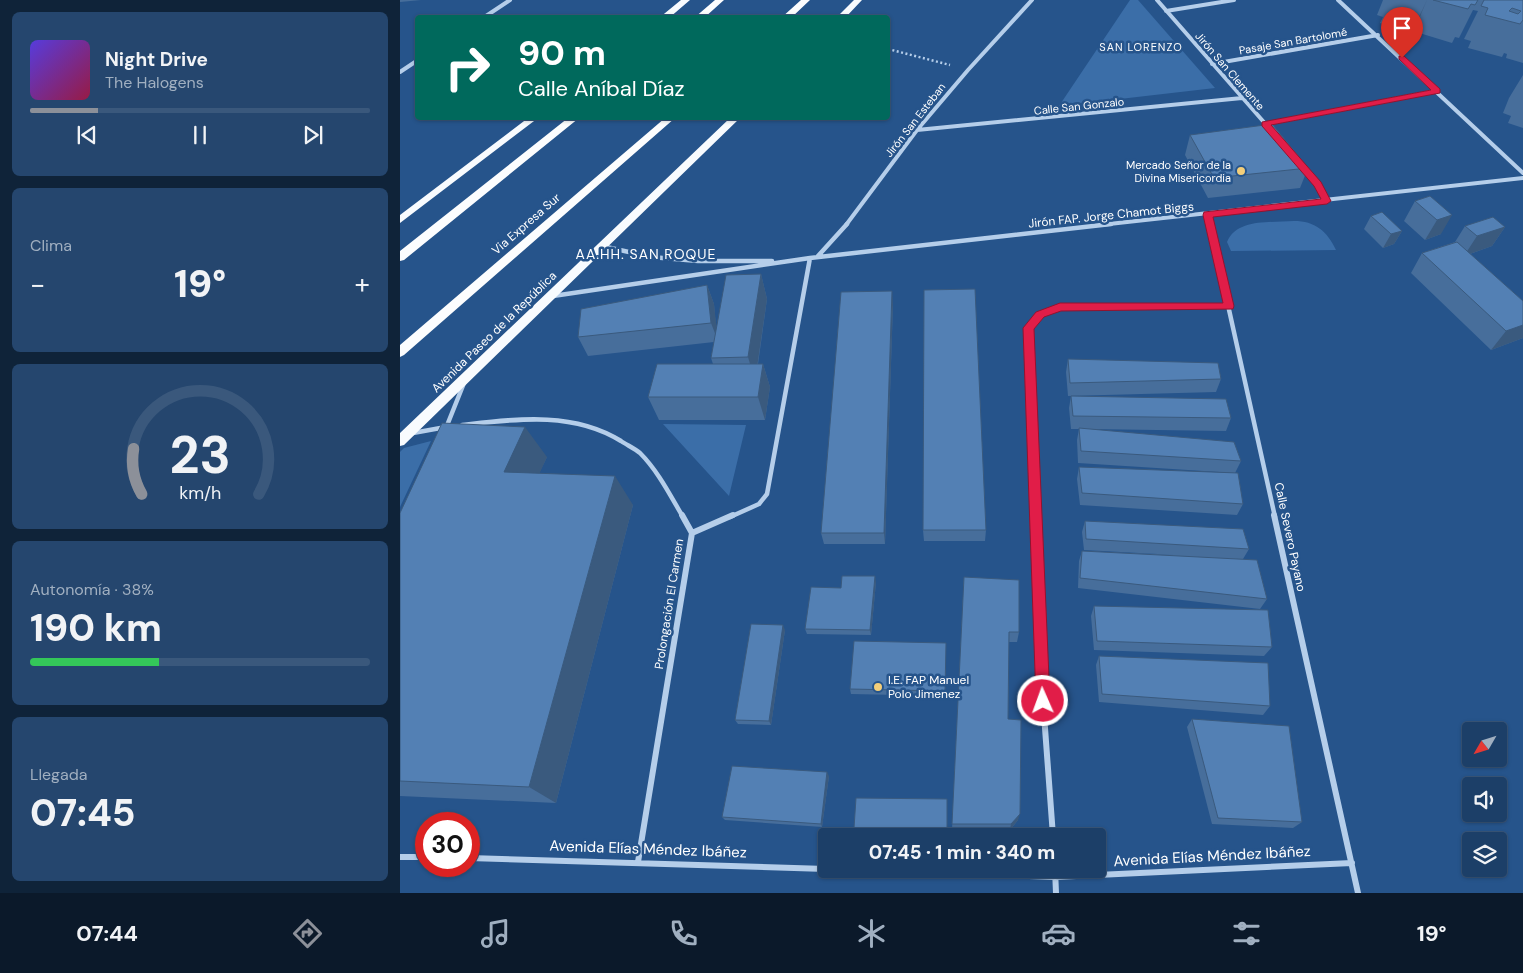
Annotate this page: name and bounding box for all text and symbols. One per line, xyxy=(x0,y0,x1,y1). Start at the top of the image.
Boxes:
pin xyxy=(1381,7,1423,58)
icon: arrive xyxy=(1388,14,1416,42)
street label: Pasaje San Bartolomé xyxy=(1238,25,1348,57)
street label: Jirón San Clemente xyxy=(1192,29,1268,113)
text: 90 m xyxy=(518,30,606,76)
icon: right xyxy=(435,35,500,100)
district label: SAN LORENZO xyxy=(1099,40,1183,54)
text: Night Drive xyxy=(105,47,208,72)
text: The Halogens xyxy=(105,72,204,93)
text: Calle Aníbal Díaz xyxy=(518,74,685,103)
street label: Jirón San Esteban xyxy=(882,80,948,160)
street label: Calle San Gonzalo xyxy=(1033,94,1125,118)
icon: previous xyxy=(73,121,101,149)
icon: pause xyxy=(186,121,214,149)
icon: next xyxy=(299,121,327,149)
place label: Mercado Señor de la Divina Misericordia xyxy=(1126,158,1231,185)
marker: Mercado Señor de la Divina Misericordia xyxy=(1235,165,1247,177)
street label: Via Expresa Sur xyxy=(488,189,564,258)
street label: Jirón FAP. Jorge Chamot Biggs xyxy=(1027,198,1195,232)
text: Clima xyxy=(30,235,72,256)
district label: AA.HH. SAN ROQUE xyxy=(576,245,716,263)
text: 19° xyxy=(174,259,226,309)
text: − xyxy=(30,266,45,303)
text: + xyxy=(355,266,370,303)
street label: Avenida Paseo de la República xyxy=(428,268,560,396)
text: 23 xyxy=(169,421,231,489)
text: km/h xyxy=(179,481,221,505)
street label: Calle Severo Payano xyxy=(1271,481,1309,593)
street label: Prolongación El Carmen xyxy=(651,538,687,670)
text: Autonomía · 38% xyxy=(30,579,154,600)
text: 190 km xyxy=(30,603,162,653)
place label: I.E. FAP Manuel Polo Jimenez xyxy=(888,672,969,702)
position arrow xyxy=(1016,674,1068,726)
marker: I.E. FAP Manuel Polo Jimenez xyxy=(872,681,884,693)
north arrow xyxy=(1462,722,1508,768)
map controls xyxy=(1462,722,1507,877)
text: Llegada xyxy=(30,764,87,785)
button: sound xyxy=(1462,777,1507,822)
text: 07:45 xyxy=(30,788,136,838)
speed limit sign: 30 xyxy=(415,812,480,877)
button: layers xyxy=(1462,832,1507,877)
street label: Avenida Elías Méndez Ibáñez xyxy=(549,836,747,862)
text: 07:45 · 1 min · 340 m xyxy=(869,840,1055,865)
street label: Avenida Elías Méndez Ibáñez xyxy=(1113,841,1311,871)
icon: directions xyxy=(290,916,325,951)
icon: music xyxy=(478,916,513,951)
icon: phone xyxy=(666,916,701,951)
icon: climate xyxy=(854,916,889,951)
icon: car xyxy=(1041,916,1076,951)
icon: filters xyxy=(1229,916,1264,951)
text: 07:44 xyxy=(76,919,138,948)
text: 19° xyxy=(1417,919,1447,948)

